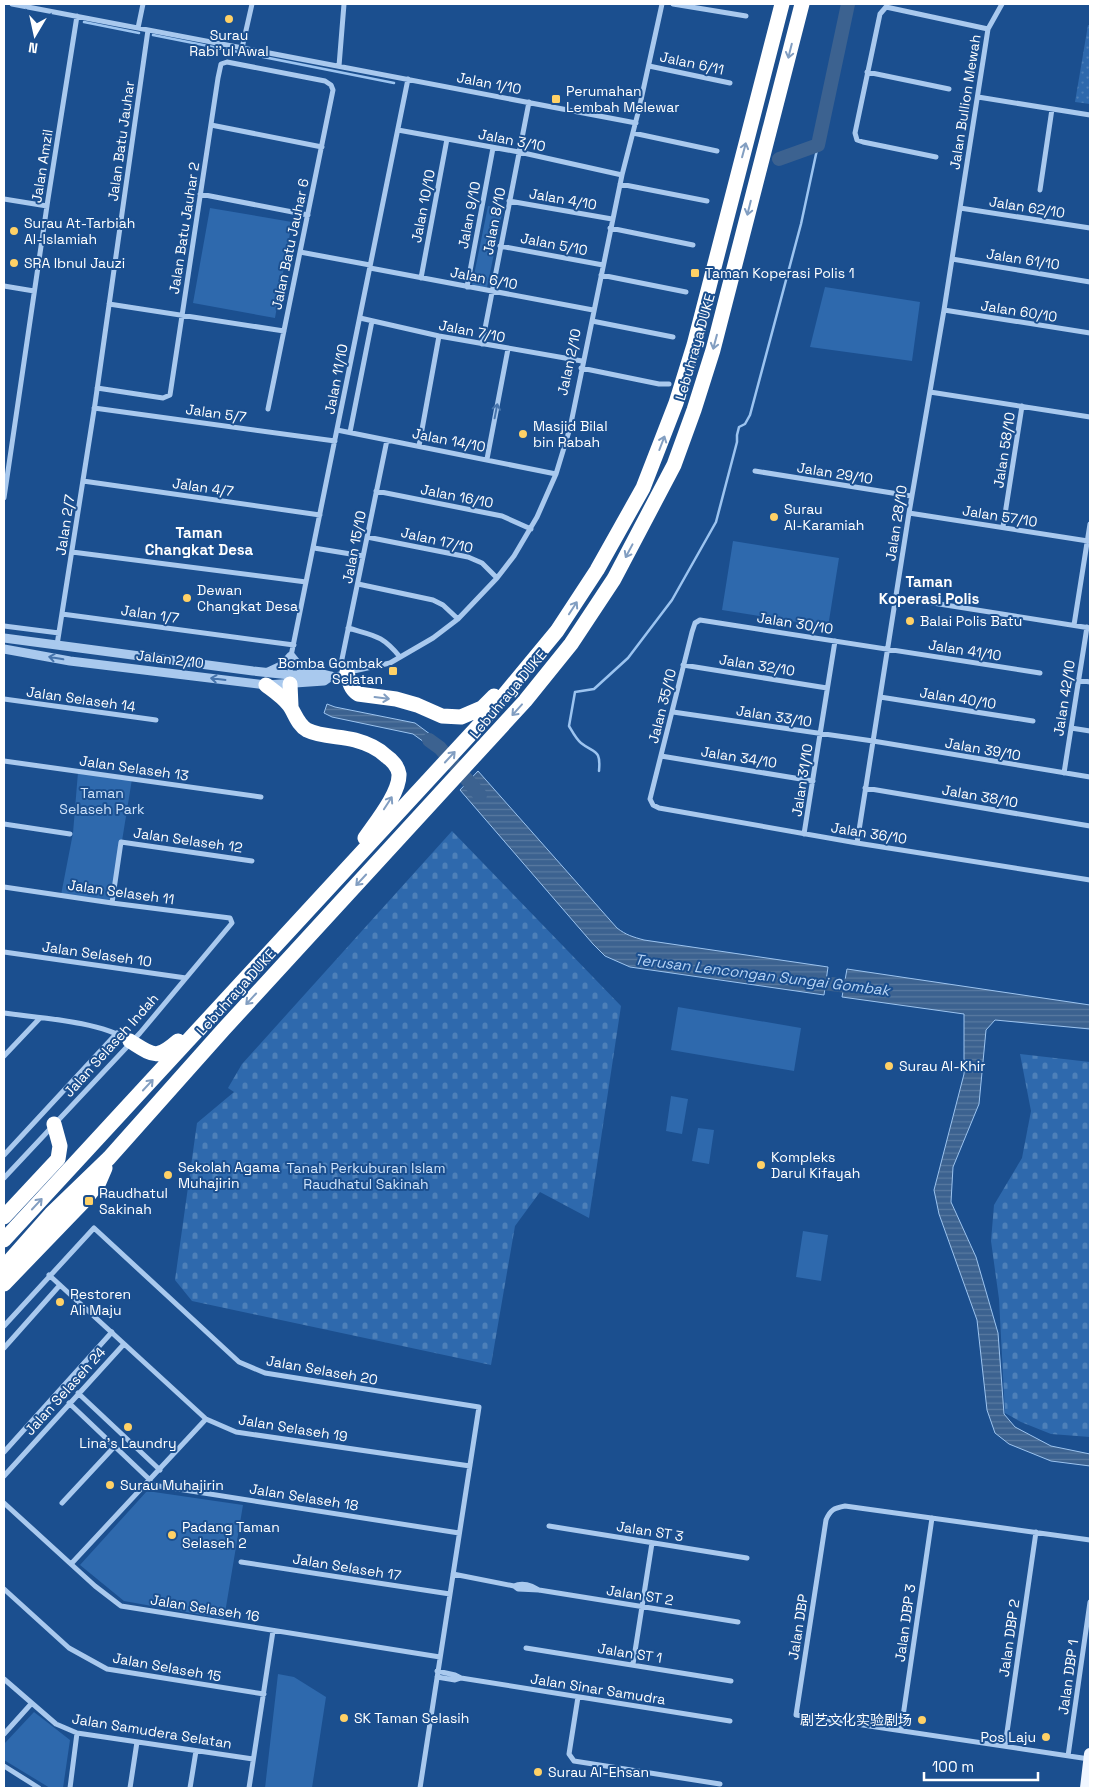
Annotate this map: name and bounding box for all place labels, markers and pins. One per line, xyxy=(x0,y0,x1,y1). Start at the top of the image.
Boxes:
marker: Surau Rabi'ul Awal xyxy=(223,13,235,25)
place label: Surau Rabi'ul Awal xyxy=(189,26,269,60)
place label: Perumahan Lembah Melewar xyxy=(566,82,680,116)
marker: Perumahan Lembah Melewar xyxy=(550,93,562,105)
place label: Surau At-Tarbiah Al-Islamiah xyxy=(24,214,135,248)
marker: Surau At-Tarbiah Al-Islamiah xyxy=(8,225,20,237)
place label: SRA Ibnul Jauzi xyxy=(24,254,125,272)
marker: SRA Ibnul Jauzi xyxy=(8,257,20,269)
place label: Taman Koperasi Polis 1 xyxy=(705,264,855,282)
marker: Taman Koperasi Polis 1 xyxy=(689,267,701,279)
place label: Masjid Bilal bin Rabah xyxy=(533,417,608,451)
marker: Masjid Bilal bin Rabah xyxy=(517,428,529,440)
place label: Surau Al-Karamiah xyxy=(784,500,864,534)
marker: Surau Al-Karamiah xyxy=(768,511,780,523)
place label: Dewan Changkat Desa xyxy=(197,581,298,615)
marker: Dewan Changkat Desa xyxy=(181,592,193,604)
place label: Balai Polis Batu xyxy=(920,612,1022,630)
marker: Balai Polis Batu xyxy=(904,615,916,627)
place label: Bomba Gombak Selatan xyxy=(278,654,383,688)
marker: Bomba Gombak Selatan xyxy=(387,665,399,677)
place label: Surau Al-Khir xyxy=(899,1057,986,1075)
marker: Surau Al-Khir xyxy=(883,1060,895,1072)
place label: Kompleks Darul Kifayah xyxy=(771,1148,860,1182)
place label: Sekolah Agama Muhajirin xyxy=(178,1158,280,1192)
marker: Kompleks Darul Kifayah xyxy=(755,1159,767,1171)
marker: Sekolah Agama Muhajirin xyxy=(162,1169,174,1181)
place label: Raudhatul Sakinah xyxy=(99,1184,168,1218)
marker: Raudhatul Sakinah xyxy=(83,1195,95,1207)
place label: Restoren Ali Maju xyxy=(70,1285,131,1319)
marker: Restoren Ali Maju xyxy=(54,1296,66,1308)
marker: Lina's Laundry xyxy=(122,1421,134,1433)
place label: Lina's Laundry xyxy=(79,1434,177,1452)
place label: Surau Muhajirin xyxy=(120,1476,224,1494)
marker: Surau Muhajirin xyxy=(104,1479,116,1491)
place label: Padang Taman Selaseh 2 xyxy=(182,1518,280,1552)
marker: Padang Taman Selaseh 2 xyxy=(166,1529,178,1541)
place label: SK Taman Selasih xyxy=(354,1709,469,1727)
place label: 剧艺文化实验剧场 xyxy=(800,1711,912,1729)
marker: SK Taman Selasih xyxy=(338,1712,350,1724)
marker: 剧艺文化实验剧场 xyxy=(916,1714,928,1726)
place label: Pos Laju xyxy=(980,1728,1036,1746)
marker: Pos Laju xyxy=(1040,1731,1052,1743)
place label: Surau Al-Ehsan xyxy=(548,1763,649,1781)
marker: Surau Al-Ehsan xyxy=(532,1766,544,1778)

